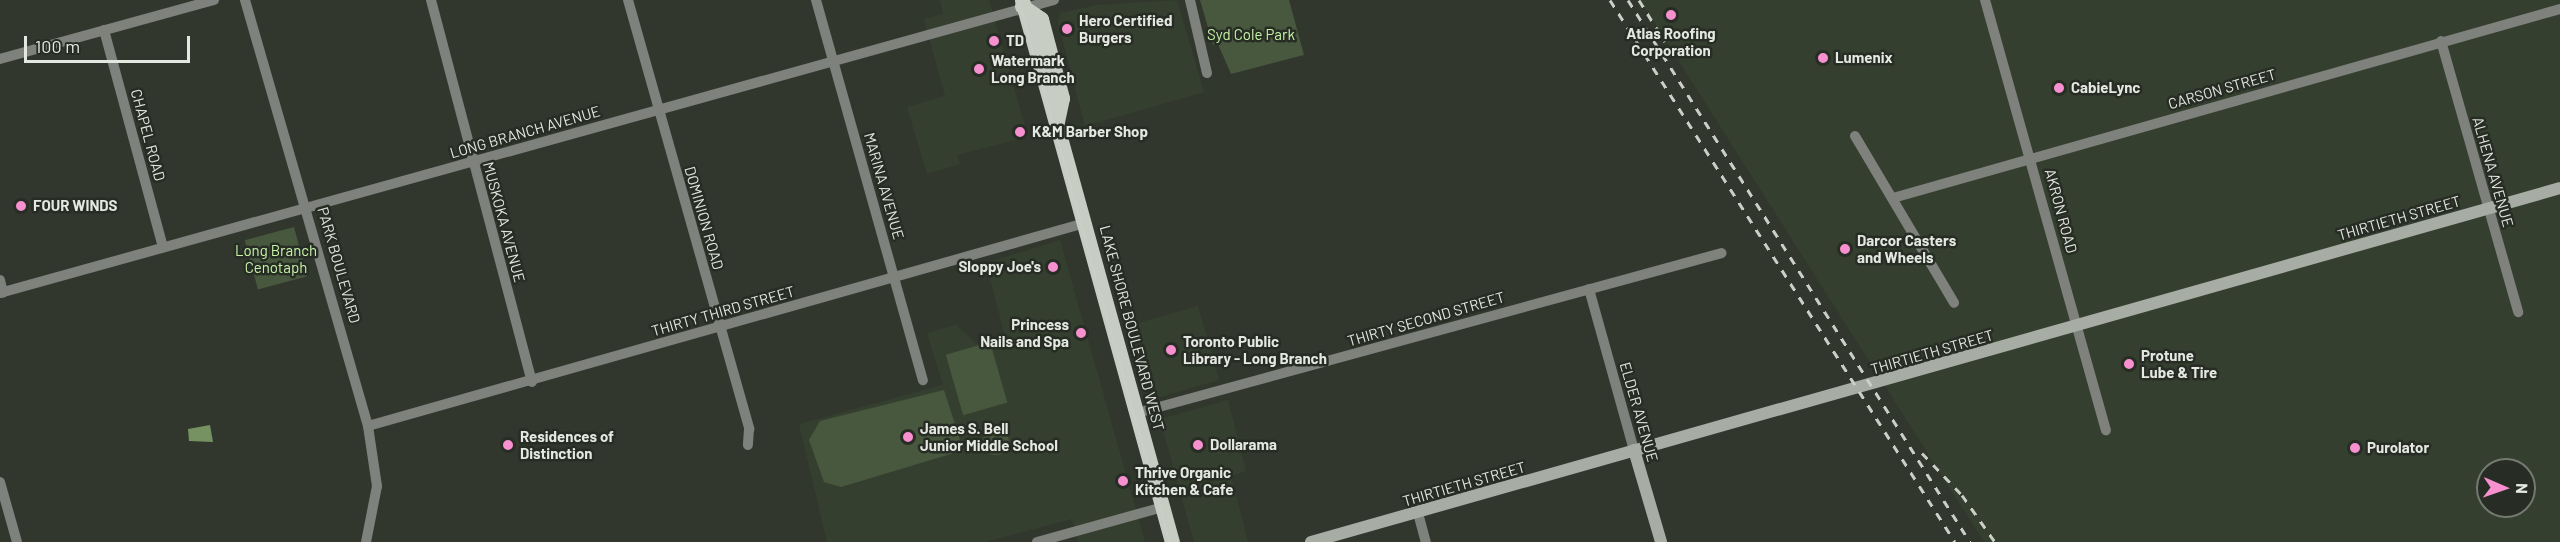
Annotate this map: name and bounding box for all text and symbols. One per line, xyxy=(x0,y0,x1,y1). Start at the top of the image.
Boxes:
marker: Atlas Roofing Corporation xyxy=(1664,8,1678,22)
place label: Hero Certified Burgers xyxy=(1079,11,1172,46)
marker: Hero Certified Burgers xyxy=(1060,22,1074,36)
scale bar xyxy=(27,24,194,62)
place label: Atlas Roofing Corporation xyxy=(1626,24,1716,59)
park label: Syd Cole Park xyxy=(1207,26,1295,44)
place label: TD xyxy=(1006,32,1024,50)
marker: TD xyxy=(987,34,1001,48)
text: 100 m xyxy=(35,35,80,57)
place label: Lumenix xyxy=(1835,49,1893,67)
place label: Watermark Long Branch xyxy=(991,51,1075,86)
marker: Lumenix xyxy=(1816,51,1830,65)
marker: Watermark Long Branch xyxy=(972,62,986,76)
street label: CARSON STREET xyxy=(2166,65,2278,113)
place label: CabieLync xyxy=(2071,79,2140,97)
marker: CabieLync xyxy=(2052,81,2066,95)
street label: CHAPEL ROAD xyxy=(127,87,169,183)
street label: LONG BRANCH AVENUE xyxy=(448,102,602,162)
street label: ALHENA AVENUE xyxy=(2469,115,2517,229)
place label: K&M Barber Shop xyxy=(1032,123,1148,141)
marker: K&M Barber Shop xyxy=(1013,125,1027,139)
street label: MARINA AVENUE xyxy=(860,131,908,241)
street label: MUSKOKA AVENUE xyxy=(479,160,529,284)
street label: DOMINION ROAD xyxy=(681,164,727,272)
street label: AKRON ROAD xyxy=(2041,167,2081,255)
street label: THIRTIETH STREET xyxy=(2335,192,2463,244)
place label: FOUR WINDS xyxy=(33,197,118,215)
marker: FOUR WINDS xyxy=(14,199,28,213)
street label: PARK BOULEVARD xyxy=(314,205,364,325)
street label: LAKE SHORE BOULEVARD WEST xyxy=(1096,223,1168,433)
place label: Darcor Casters and Wheels xyxy=(1857,231,1956,266)
park label: Long Branch Cenotaph xyxy=(235,241,317,276)
marker: Darcor Casters and Wheels xyxy=(1838,242,1852,256)
place label: Sloppy Joe's xyxy=(958,258,1041,276)
marker: Sloppy Joe's xyxy=(1046,260,1060,274)
street label: THIRTY THIRD STREET xyxy=(649,282,797,340)
street label: THIRTY SECOND STREET xyxy=(1345,288,1507,350)
place label: Princess Nails and Spa xyxy=(980,315,1069,350)
marker: Princess Nails and Spa xyxy=(1074,326,1088,340)
street label: THIRTIETH STREET xyxy=(1868,326,1996,378)
place label: Toronto Public Library - Long Branch xyxy=(1183,332,1327,367)
marker: Toronto Public Library - Long Branch xyxy=(1164,343,1178,357)
place label: Protune Lube & Tire xyxy=(2141,346,2217,381)
marker: Protune Lube & Tire xyxy=(2122,357,2136,371)
street label: ELDER AVENUE xyxy=(1616,360,1662,464)
place label: James S. Bell Junior Middle School xyxy=(920,419,1058,454)
place label: Residences of Distinction xyxy=(520,427,614,462)
marker: James S. Bell Junior Middle School xyxy=(901,430,915,444)
place label: Dollarama xyxy=(1210,436,1277,454)
marker: Residences of Distinction xyxy=(501,438,515,452)
marker: Dollarama xyxy=(1191,438,1205,452)
place label: Purolator xyxy=(2367,439,2429,457)
marker: Purolator xyxy=(2348,441,2362,455)
street label: THIRTIETH STREET xyxy=(1400,458,1528,510)
north arrow xyxy=(2476,458,2536,518)
place label: Thrive Organic Kitchen & Cafe xyxy=(1135,463,1233,498)
marker: Thrive Organic Kitchen & Cafe xyxy=(1116,474,1130,488)
text: N xyxy=(2513,483,2532,494)

